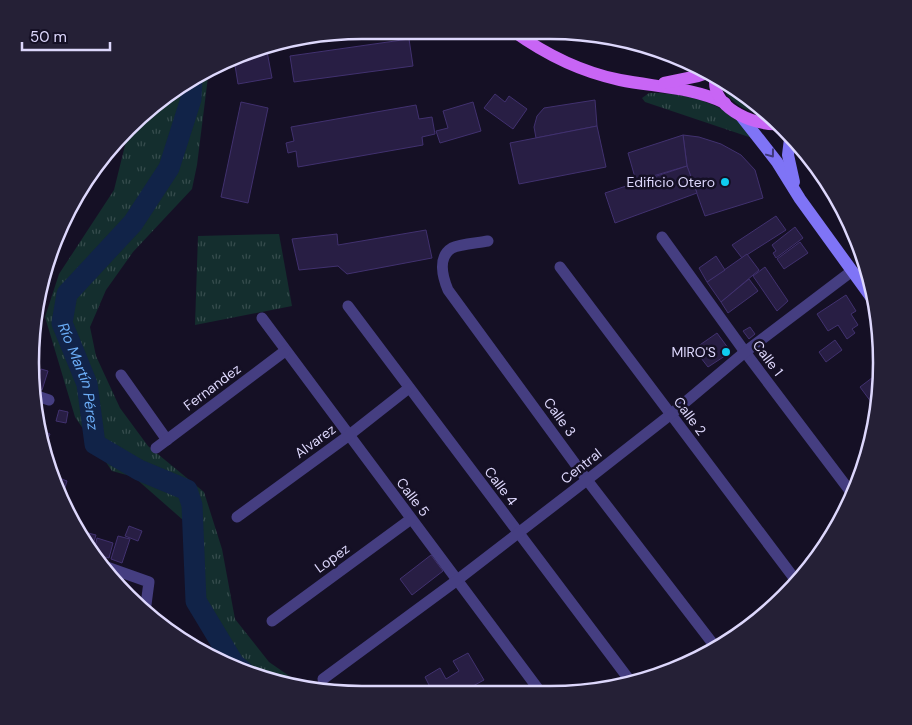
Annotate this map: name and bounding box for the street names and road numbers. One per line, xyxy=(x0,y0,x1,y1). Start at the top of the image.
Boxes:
street label: Calle 1 xyxy=(749,337,787,379)
street label: Fernandez xyxy=(180,360,244,414)
street label: Calle 2 xyxy=(670,393,710,439)
street label: Calle 3 xyxy=(540,394,580,440)
street label: Alvarez xyxy=(291,420,339,462)
street label: Central xyxy=(557,444,605,488)
street label: Calle 4 xyxy=(481,463,522,509)
street label: Calle 5 xyxy=(393,474,433,520)
street label: Lopez xyxy=(311,539,353,577)

